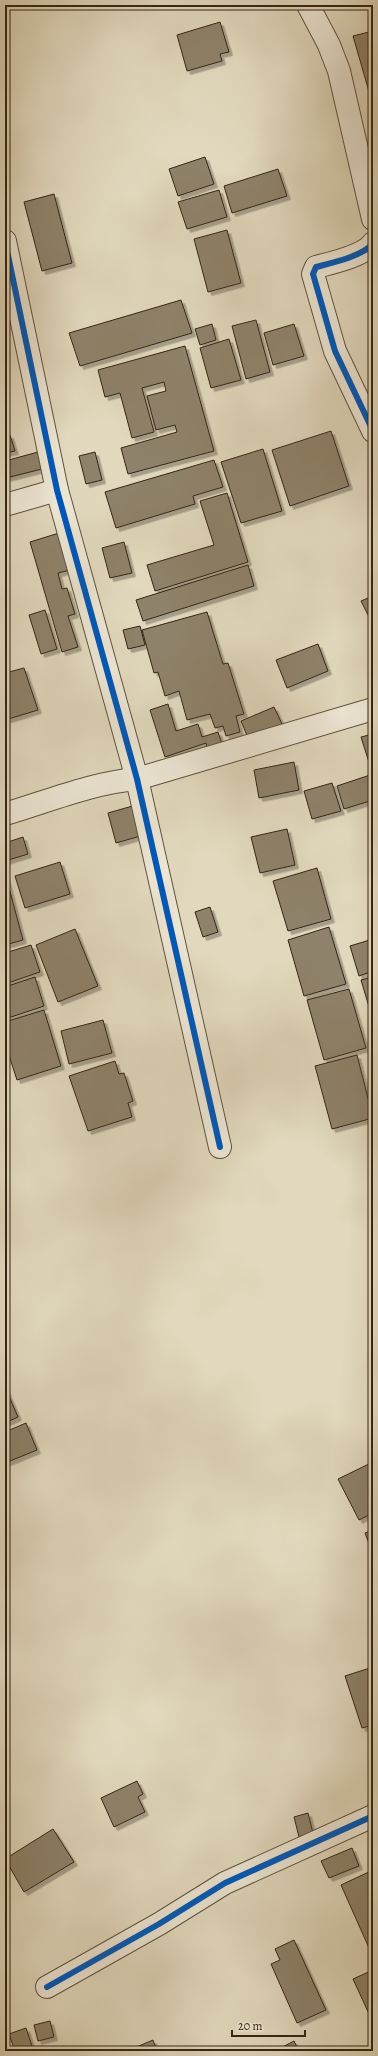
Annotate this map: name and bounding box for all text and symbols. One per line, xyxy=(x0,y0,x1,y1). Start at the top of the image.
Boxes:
scale bar xyxy=(232,2012,305,2038)
text: 20 m xyxy=(238,2018,262,2034)

